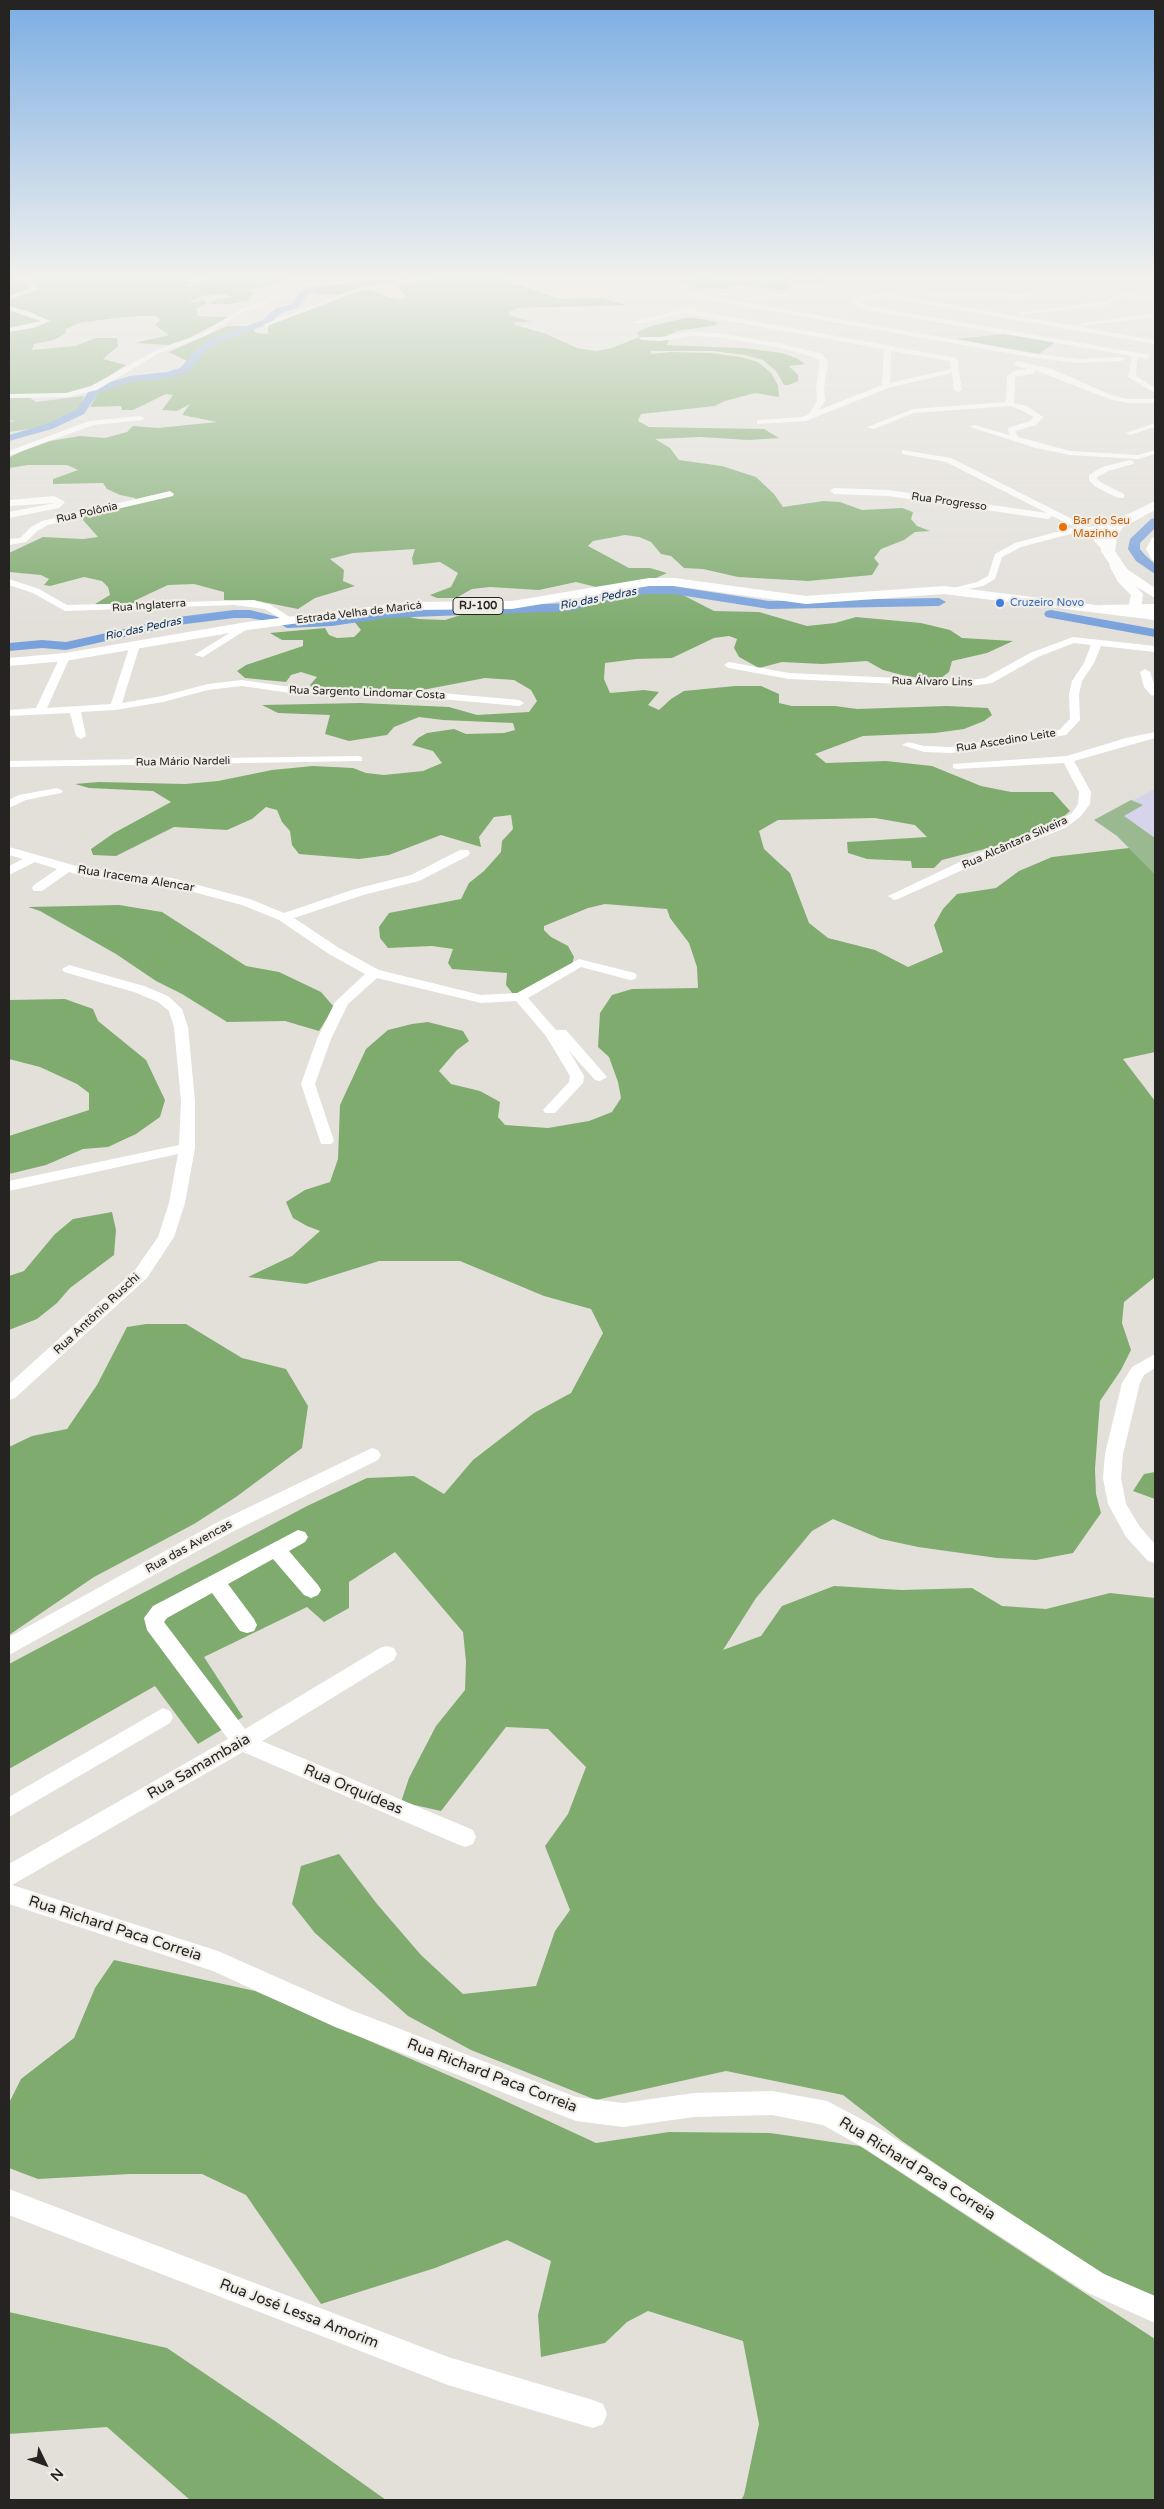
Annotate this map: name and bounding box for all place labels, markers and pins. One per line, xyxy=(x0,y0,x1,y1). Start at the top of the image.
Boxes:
place label: Bar do Seu Mazinho xyxy=(1073,514,1130,540)
marker: Bar do Seu Mazinho xyxy=(1057,521,1069,533)
place label: Cruzeiro Novo xyxy=(1010,596,1084,610)
marker: Cruzeiro Novo xyxy=(994,597,1006,609)

